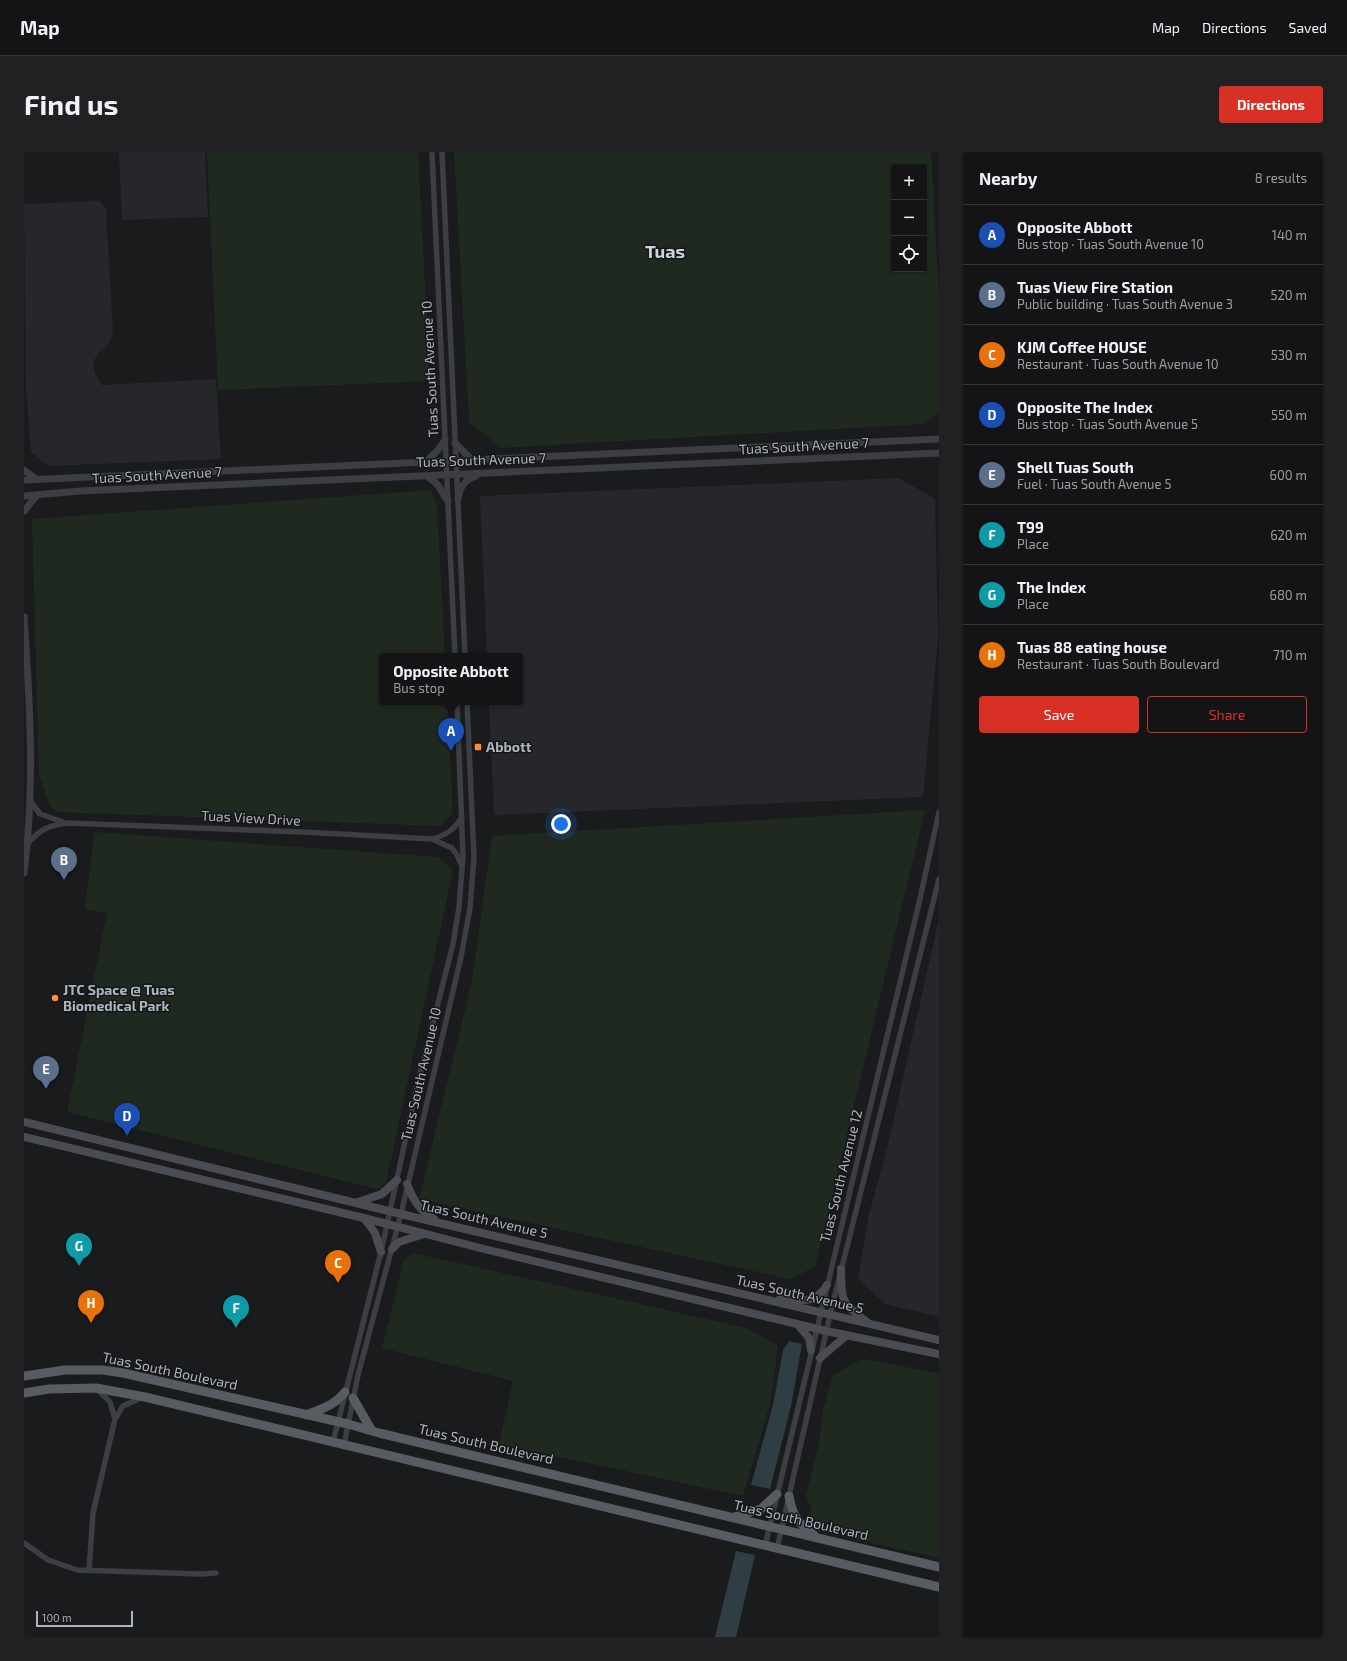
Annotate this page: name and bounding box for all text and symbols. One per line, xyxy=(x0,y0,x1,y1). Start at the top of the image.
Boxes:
text: Map xyxy=(20,16,60,39)
text: Map xyxy=(1152,19,1180,36)
text: Directions xyxy=(1202,19,1267,36)
text: Saved xyxy=(1289,19,1327,36)
button: Directions xyxy=(1219,86,1323,123)
text: Find us xyxy=(24,87,118,121)
map controls xyxy=(891,164,927,272)
button: + xyxy=(891,164,927,200)
text: Nearby xyxy=(979,168,1037,188)
text: 8 results xyxy=(1255,170,1307,186)
button: − xyxy=(891,200,927,236)
text: Opposite Abbott xyxy=(1017,218,1133,236)
text: A xyxy=(988,227,996,243)
text: 140 m xyxy=(1272,227,1307,243)
button: locate xyxy=(891,236,927,272)
text: Bus stop · Tuas South Avenue 10 xyxy=(1017,236,1204,252)
district label: Tuas xyxy=(645,240,685,262)
text: Tuas View Fire Station xyxy=(1017,278,1173,296)
text: B xyxy=(988,287,996,303)
text: 520 m xyxy=(1271,287,1307,303)
text: Public building · Tuas South Avenue 3 xyxy=(1017,296,1233,312)
street label: Tuas South Avenue 10 xyxy=(417,300,442,438)
text: KJM Coffee HOUSE xyxy=(1017,338,1147,356)
text: C xyxy=(988,347,996,363)
text: 530 m xyxy=(1271,347,1307,363)
text: Restaurant · Tuas South Avenue 10 xyxy=(1017,356,1219,372)
text: Opposite The Index xyxy=(1017,398,1153,416)
text: D xyxy=(988,407,996,423)
text: 550 m xyxy=(1271,407,1307,423)
text: Bus stop · Tuas South Avenue 5 xyxy=(1017,416,1198,432)
street label: Tuas South Avenue 7 xyxy=(739,434,869,457)
street label: Tuas South Avenue 7 xyxy=(416,449,546,470)
text: Shell Tuas South xyxy=(1017,458,1134,476)
street label: Tuas South Avenue 7 xyxy=(92,463,222,486)
text: E xyxy=(988,467,996,483)
text: 600 m xyxy=(1270,467,1307,483)
text: Fuel · Tuas South Avenue 5 xyxy=(1017,476,1171,492)
text: T99 xyxy=(1017,518,1044,536)
text: F xyxy=(988,527,996,543)
text: 620 m xyxy=(1270,527,1307,543)
text: Place xyxy=(1017,536,1049,552)
text: The Index xyxy=(1017,578,1086,596)
text: G xyxy=(988,587,996,603)
text: 680 m xyxy=(1270,587,1307,603)
text: Place xyxy=(1017,596,1049,612)
text: Tuas 88 eating house xyxy=(1017,638,1167,656)
text: H xyxy=(988,647,996,663)
text: 710 m xyxy=(1273,647,1307,663)
popup xyxy=(379,653,523,705)
text: Restaurant · Tuas South Boulevard xyxy=(1017,656,1220,672)
text: Opposite Abbott xyxy=(393,662,509,680)
text: Bus stop xyxy=(393,680,445,696)
button: Save xyxy=(979,696,1139,733)
button: Share xyxy=(1147,696,1307,733)
pin: A xyxy=(438,718,464,751)
place label: Abbott xyxy=(486,738,532,755)
marker: Abbott xyxy=(473,742,483,752)
street label: Tuas View Drive xyxy=(201,806,301,829)
your location xyxy=(551,814,571,834)
pin: B xyxy=(51,847,77,880)
place label: JTC Space @ Tuas Biomedical Park xyxy=(63,981,175,1014)
marker: JTC Space @ Tuas Biomedical Park xyxy=(50,993,60,1003)
street label: Tuas South Avenue 10 xyxy=(397,1005,444,1142)
pin: E xyxy=(33,1056,59,1089)
pin: D xyxy=(114,1103,140,1136)
street label: Tuas South Avenue 12 xyxy=(816,1108,865,1244)
street label: Tuas South Avenue 5 xyxy=(419,1196,550,1241)
pin: G xyxy=(66,1233,92,1266)
pin: C xyxy=(325,1250,351,1283)
street label: Tuas South Avenue 5 xyxy=(735,1271,866,1316)
pin: H xyxy=(78,1290,104,1323)
pin: F xyxy=(223,1295,249,1328)
street label: Tuas South Boulevard xyxy=(101,1348,239,1393)
street label: Tuas South Boulevard xyxy=(417,1420,555,1467)
street label: Tuas South Boulevard xyxy=(732,1496,870,1543)
scale bar xyxy=(36,1609,133,1628)
text: 100 m xyxy=(42,1611,72,1624)

